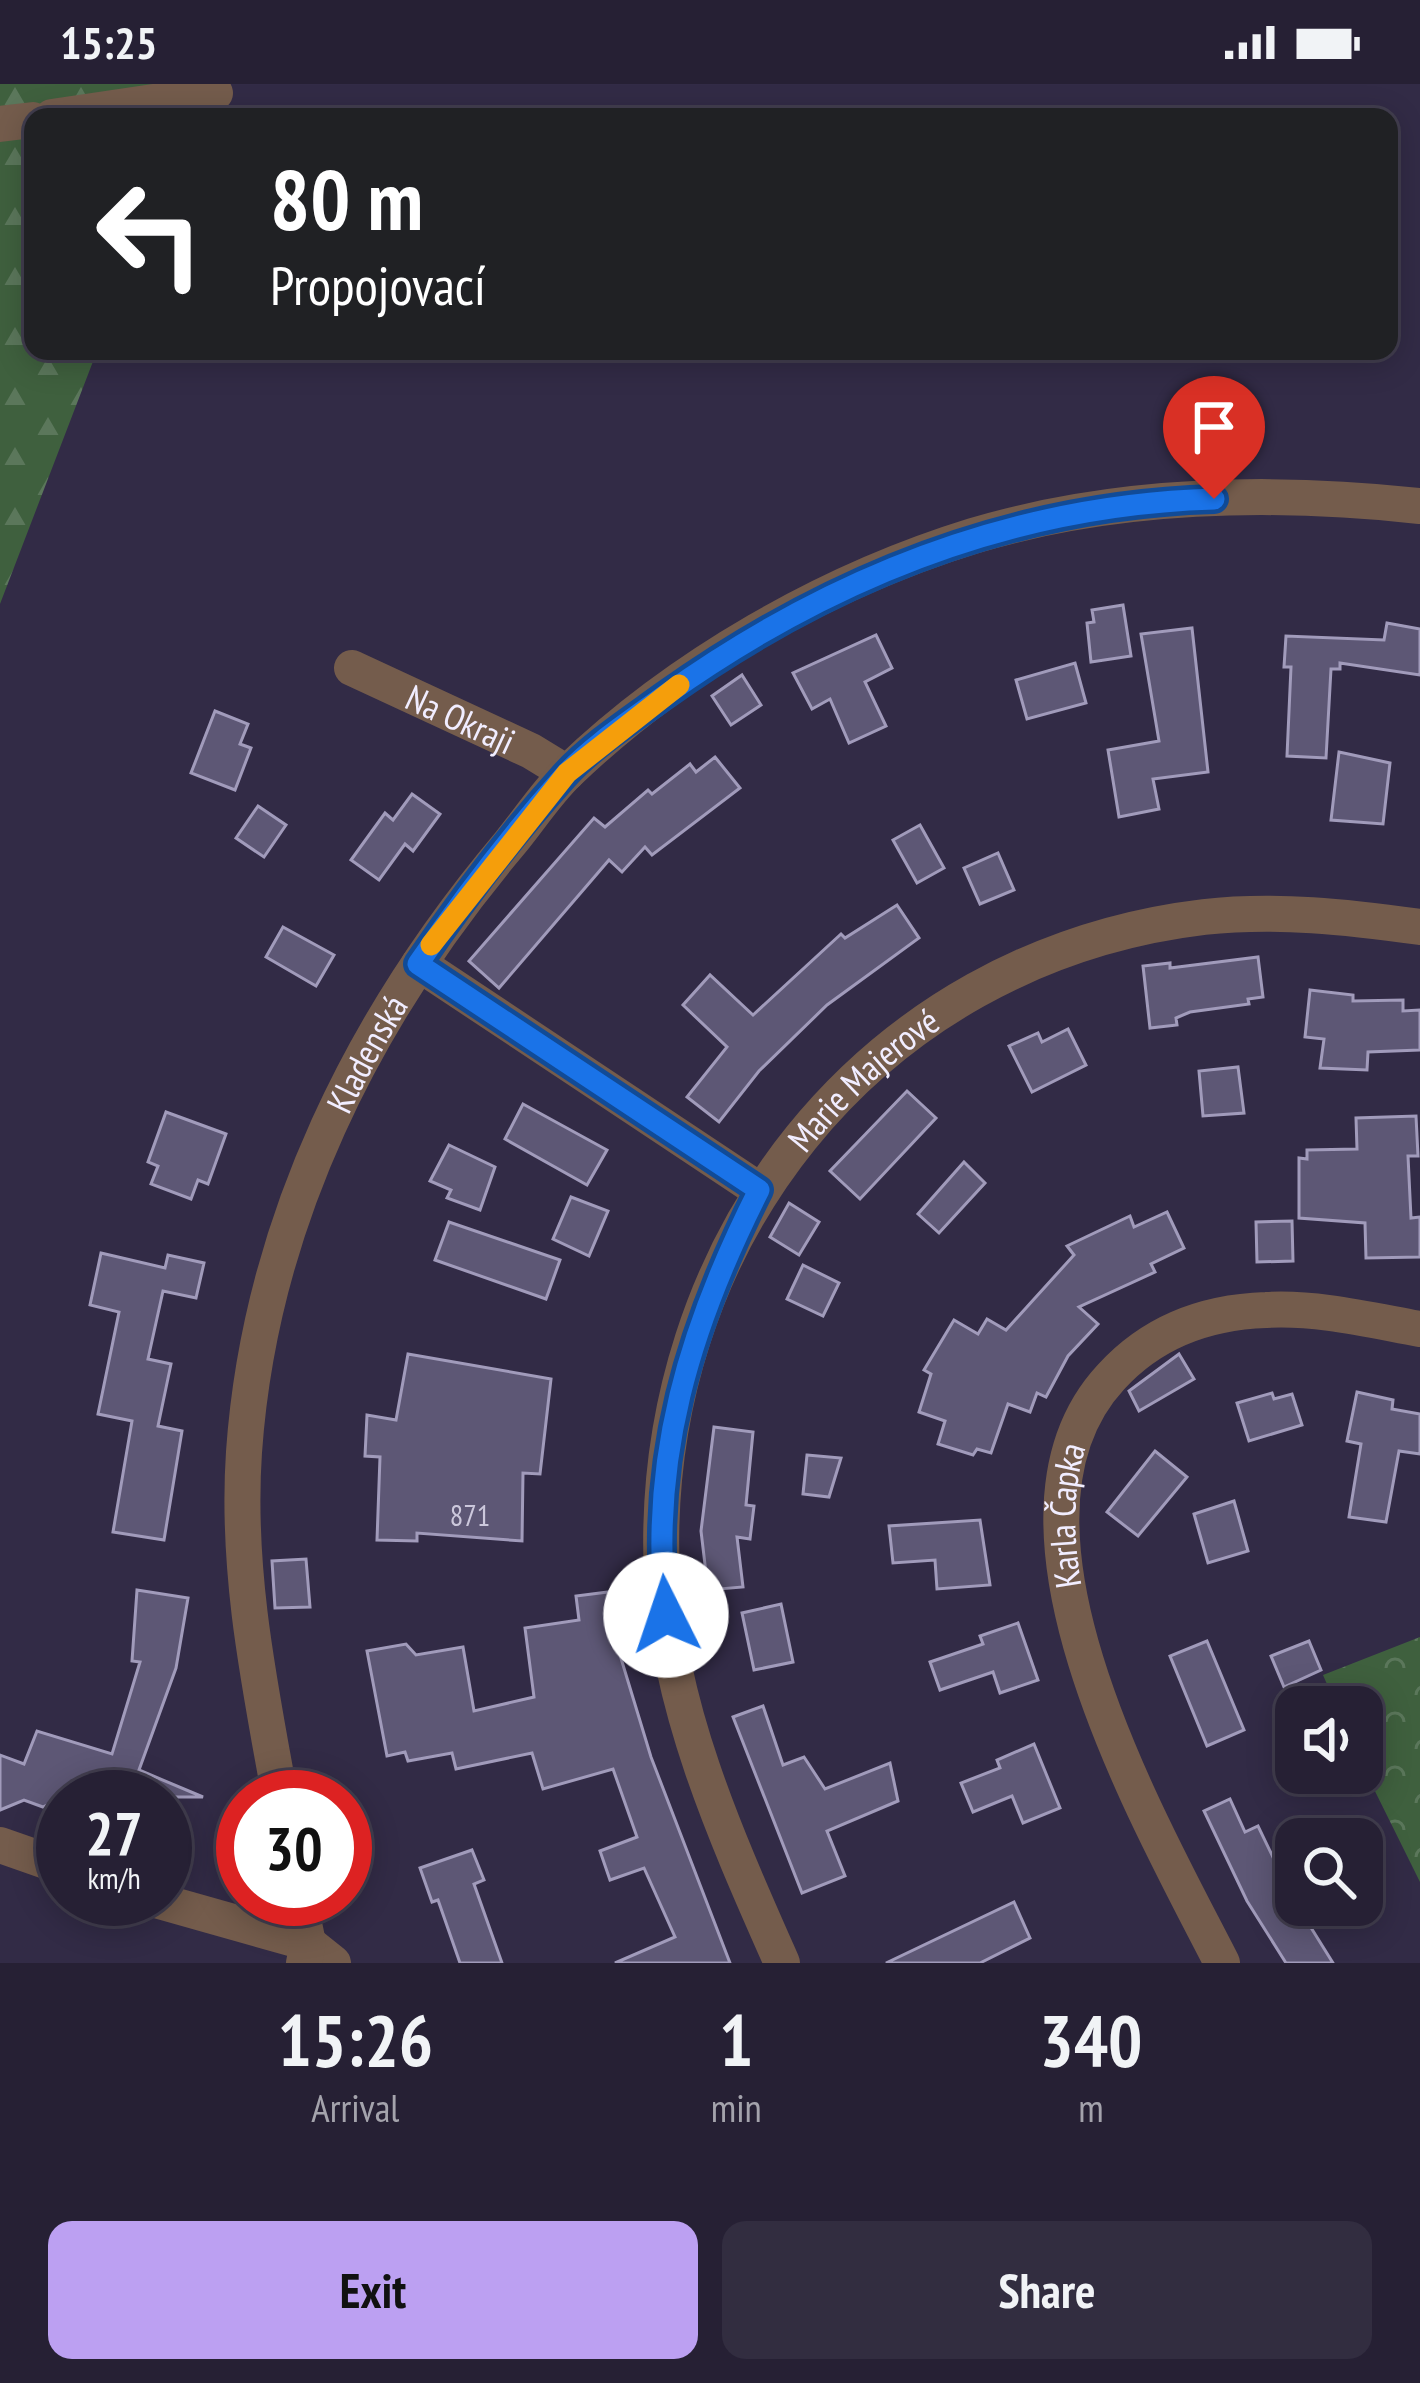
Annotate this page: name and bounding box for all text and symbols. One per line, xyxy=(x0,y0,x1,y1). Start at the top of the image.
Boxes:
text: 15:25 xyxy=(60,13,157,71)
text: 80 m xyxy=(270,144,423,253)
icon: left xyxy=(72,156,228,312)
text: Propojovací xyxy=(270,250,486,320)
pin xyxy=(1163,376,1265,499)
icon: arrive xyxy=(1181,394,1247,460)
street label: Na Okraji xyxy=(399,673,523,764)
street label: Kladenská xyxy=(315,986,417,1120)
street label: Marie Majerové xyxy=(776,996,947,1161)
street label: Karla Čapka xyxy=(1038,1437,1095,1592)
house number: 871 xyxy=(450,1495,490,1534)
position arrow xyxy=(603,1552,729,1678)
map controls xyxy=(1275,1686,1383,1926)
button: sound xyxy=(1275,1686,1383,1794)
speed limit sign: 30 xyxy=(216,1770,372,1926)
text: 27 xyxy=(85,1794,143,1872)
button: search xyxy=(1275,1818,1383,1926)
text: km/h xyxy=(87,1858,141,1897)
text: 15:26 xyxy=(278,1993,433,2086)
text: 1 xyxy=(719,1993,753,2086)
text: 340 xyxy=(1039,1993,1142,2086)
text: Arrival xyxy=(311,2082,399,2133)
text: min xyxy=(711,2082,762,2133)
text: m xyxy=(1078,2082,1104,2133)
button: Exit xyxy=(48,2221,698,2359)
button: Share xyxy=(722,2221,1372,2359)

